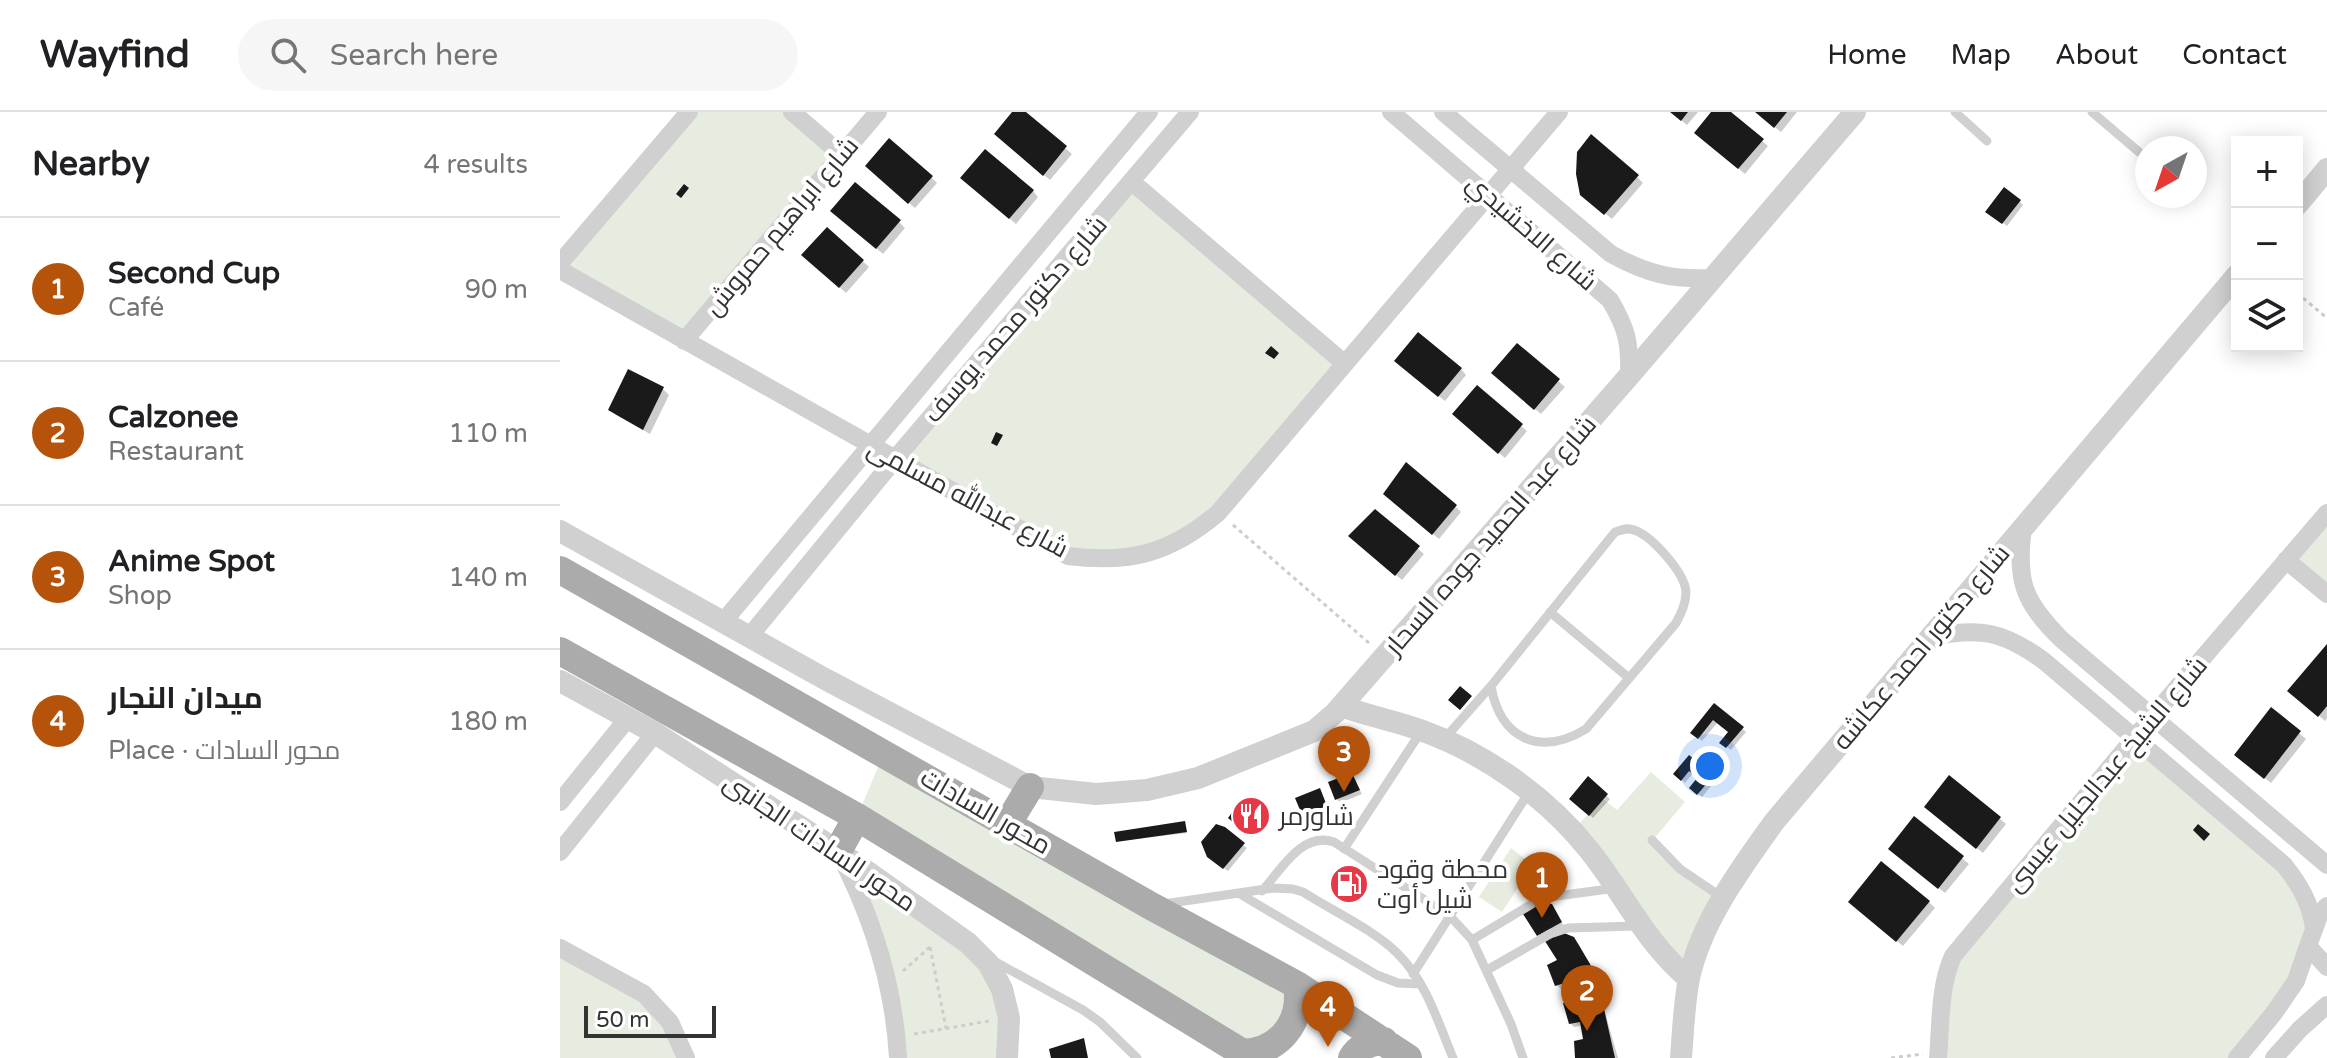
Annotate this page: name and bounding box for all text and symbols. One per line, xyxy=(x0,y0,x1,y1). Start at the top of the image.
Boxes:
search box xyxy=(238,19,798,91)
text: Wayfind xyxy=(40,32,190,78)
icon: search xyxy=(266,33,310,77)
text: Search here xyxy=(330,37,498,74)
text: Home xyxy=(1827,38,1907,72)
text: Map xyxy=(1951,38,2011,72)
text: About xyxy=(2055,38,2138,72)
text: Contact xyxy=(2182,38,2287,72)
street label: شارع ابراهيم حمروش xyxy=(698,131,867,323)
north arrow xyxy=(2135,136,2207,208)
map controls xyxy=(2231,136,2303,352)
button: + xyxy=(2231,136,2303,208)
text: Nearby xyxy=(32,144,150,185)
text: 4 results xyxy=(423,149,528,180)
street label: شارع الاخشيدي xyxy=(1458,167,1603,300)
button: − xyxy=(2231,208,2303,280)
street label: شارع دكتور محمد يوسف xyxy=(917,210,1114,430)
text: Second Cup xyxy=(108,255,280,292)
text: 1 xyxy=(50,274,66,305)
text: 90 m xyxy=(465,274,528,305)
button: layers xyxy=(2231,280,2303,352)
text: Café xyxy=(108,292,164,323)
text: Calzonee xyxy=(108,399,239,436)
street label: شارع عبد الحميد جوده السحار xyxy=(1377,409,1604,664)
text: 2 xyxy=(50,418,66,449)
text: 110 m xyxy=(448,418,528,449)
street label: شارع عبدالله مسلمى xyxy=(862,431,1074,565)
text: Restaurant xyxy=(108,436,244,467)
street label: شارع دكتور احمد عكاشه xyxy=(1826,538,2017,757)
text: Anime Spot xyxy=(108,543,275,580)
text: 3 xyxy=(50,562,66,593)
text: 140 m xyxy=(448,562,528,593)
text: Shop xyxy=(108,580,172,611)
street label: شارع الشيخ عبدالجليل عيسى xyxy=(1999,650,2215,899)
text: ميدان النجار xyxy=(108,680,263,717)
text: 4 xyxy=(50,706,66,737)
text: 180 m xyxy=(448,706,528,737)
pin: 3 xyxy=(1318,726,1370,792)
text: Place · محور السادات xyxy=(108,735,340,766)
your location xyxy=(1690,746,1730,786)
street label: محور السادات xyxy=(915,762,1056,861)
street label: محور السادات الجانبى xyxy=(718,767,922,918)
restaurant icon: شاورمر xyxy=(1230,795,1272,837)
place label: شاورمر xyxy=(1277,801,1354,832)
pin: 1 xyxy=(1516,852,1568,918)
place label: محطة وقود شيل أوت xyxy=(1377,854,1508,915)
fuel station icon: محطة وقود شيل أوت xyxy=(1328,863,1370,905)
pin: 2 xyxy=(1561,965,1613,1031)
pin: 4 xyxy=(1302,981,1354,1047)
scale bar xyxy=(584,1002,716,1038)
text: 50 m xyxy=(596,1007,650,1033)

